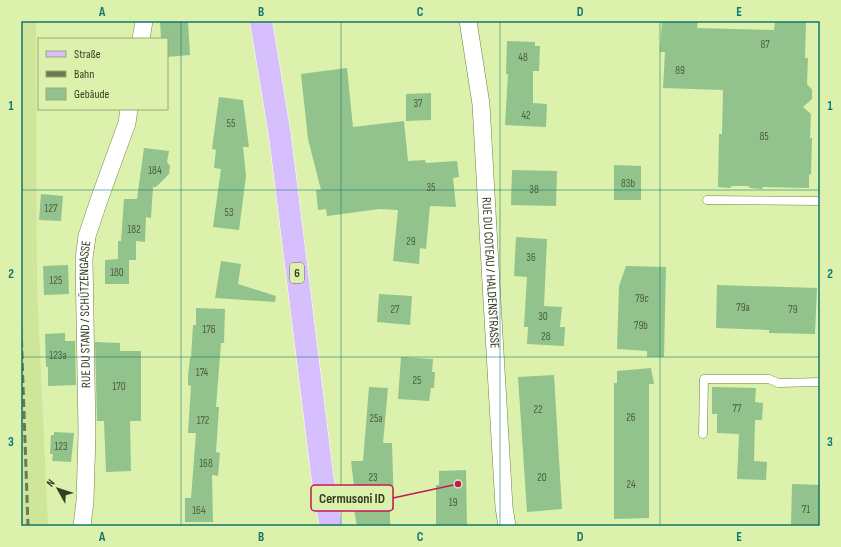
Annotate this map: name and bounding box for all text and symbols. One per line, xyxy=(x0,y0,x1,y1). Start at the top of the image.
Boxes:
text: A xyxy=(98,4,106,20)
text: B xyxy=(258,4,264,20)
text: C xyxy=(417,4,424,20)
text: D xyxy=(577,4,584,20)
text: E xyxy=(736,4,742,20)
legend xyxy=(38,38,168,110)
house number: 87 xyxy=(760,38,770,51)
text: Straße xyxy=(74,47,101,62)
house number: 48 xyxy=(518,51,528,64)
house number: 89 xyxy=(675,64,685,77)
text: Bahn xyxy=(74,67,94,82)
text: Gebäude xyxy=(74,87,109,102)
house number: 37 xyxy=(413,97,423,110)
text: 1 xyxy=(8,98,14,114)
text: 1 xyxy=(827,98,833,114)
house number: 42 xyxy=(521,109,531,122)
house number: 55 xyxy=(227,117,235,130)
house number: 85 xyxy=(759,130,769,143)
house number: 184 xyxy=(148,164,162,177)
house number: 83b xyxy=(621,177,635,190)
house number: 35 xyxy=(426,181,436,194)
house number: 38 xyxy=(529,183,539,196)
street label: RUE DU COTEAU / HALDENSTRASSE xyxy=(478,197,503,349)
house number: 127 xyxy=(45,202,58,215)
house number: 53 xyxy=(224,206,234,219)
house number: 182 xyxy=(127,223,141,236)
house number: 29 xyxy=(406,235,416,248)
street label: RUE DU STAND / SCHÜTZENGASSE xyxy=(76,240,94,388)
house number: 36 xyxy=(526,251,536,264)
road number: 6 xyxy=(290,263,304,283)
text: 2 xyxy=(8,266,14,282)
house number: 180 xyxy=(110,266,124,279)
text: 2 xyxy=(827,266,833,282)
house number: 125 xyxy=(50,274,62,287)
house number: 79c xyxy=(635,292,649,305)
house number: 79a xyxy=(736,301,750,314)
house number: 27 xyxy=(391,303,400,316)
house number: 79 xyxy=(788,303,798,316)
house number: 30 xyxy=(538,310,548,323)
house number: 79b xyxy=(634,319,648,332)
house number: 176 xyxy=(202,323,216,336)
house number: 28 xyxy=(541,330,551,343)
house number: 123a xyxy=(49,349,67,362)
house number: 174 xyxy=(196,366,209,379)
house number: 25 xyxy=(413,374,421,387)
house number: 170 xyxy=(112,380,126,393)
house number: 77 xyxy=(733,402,742,415)
house number: 22 xyxy=(533,403,543,416)
house number: 26 xyxy=(626,411,636,424)
house number: 25a xyxy=(369,412,383,425)
house number: 172 xyxy=(197,414,210,427)
text: 3 xyxy=(8,434,14,450)
text: 3 xyxy=(827,434,833,450)
house number: 123 xyxy=(54,440,68,453)
house number: 168 xyxy=(199,457,213,470)
north arrow xyxy=(38,469,78,509)
house number: 23 xyxy=(368,471,378,484)
house number: 20 xyxy=(537,471,547,484)
text: N xyxy=(44,477,58,489)
house number: 24 xyxy=(626,478,636,491)
callout: Cermusoni ID xyxy=(311,485,393,511)
text: Cermusoni ID xyxy=(319,490,385,507)
house number: 19 xyxy=(449,496,457,509)
house number: 71 xyxy=(802,503,810,516)
house number: 164 xyxy=(192,504,206,517)
text: A xyxy=(98,529,106,545)
text: B xyxy=(258,529,264,545)
text: C xyxy=(417,529,424,545)
text: D xyxy=(577,529,584,545)
text: E xyxy=(736,529,742,545)

